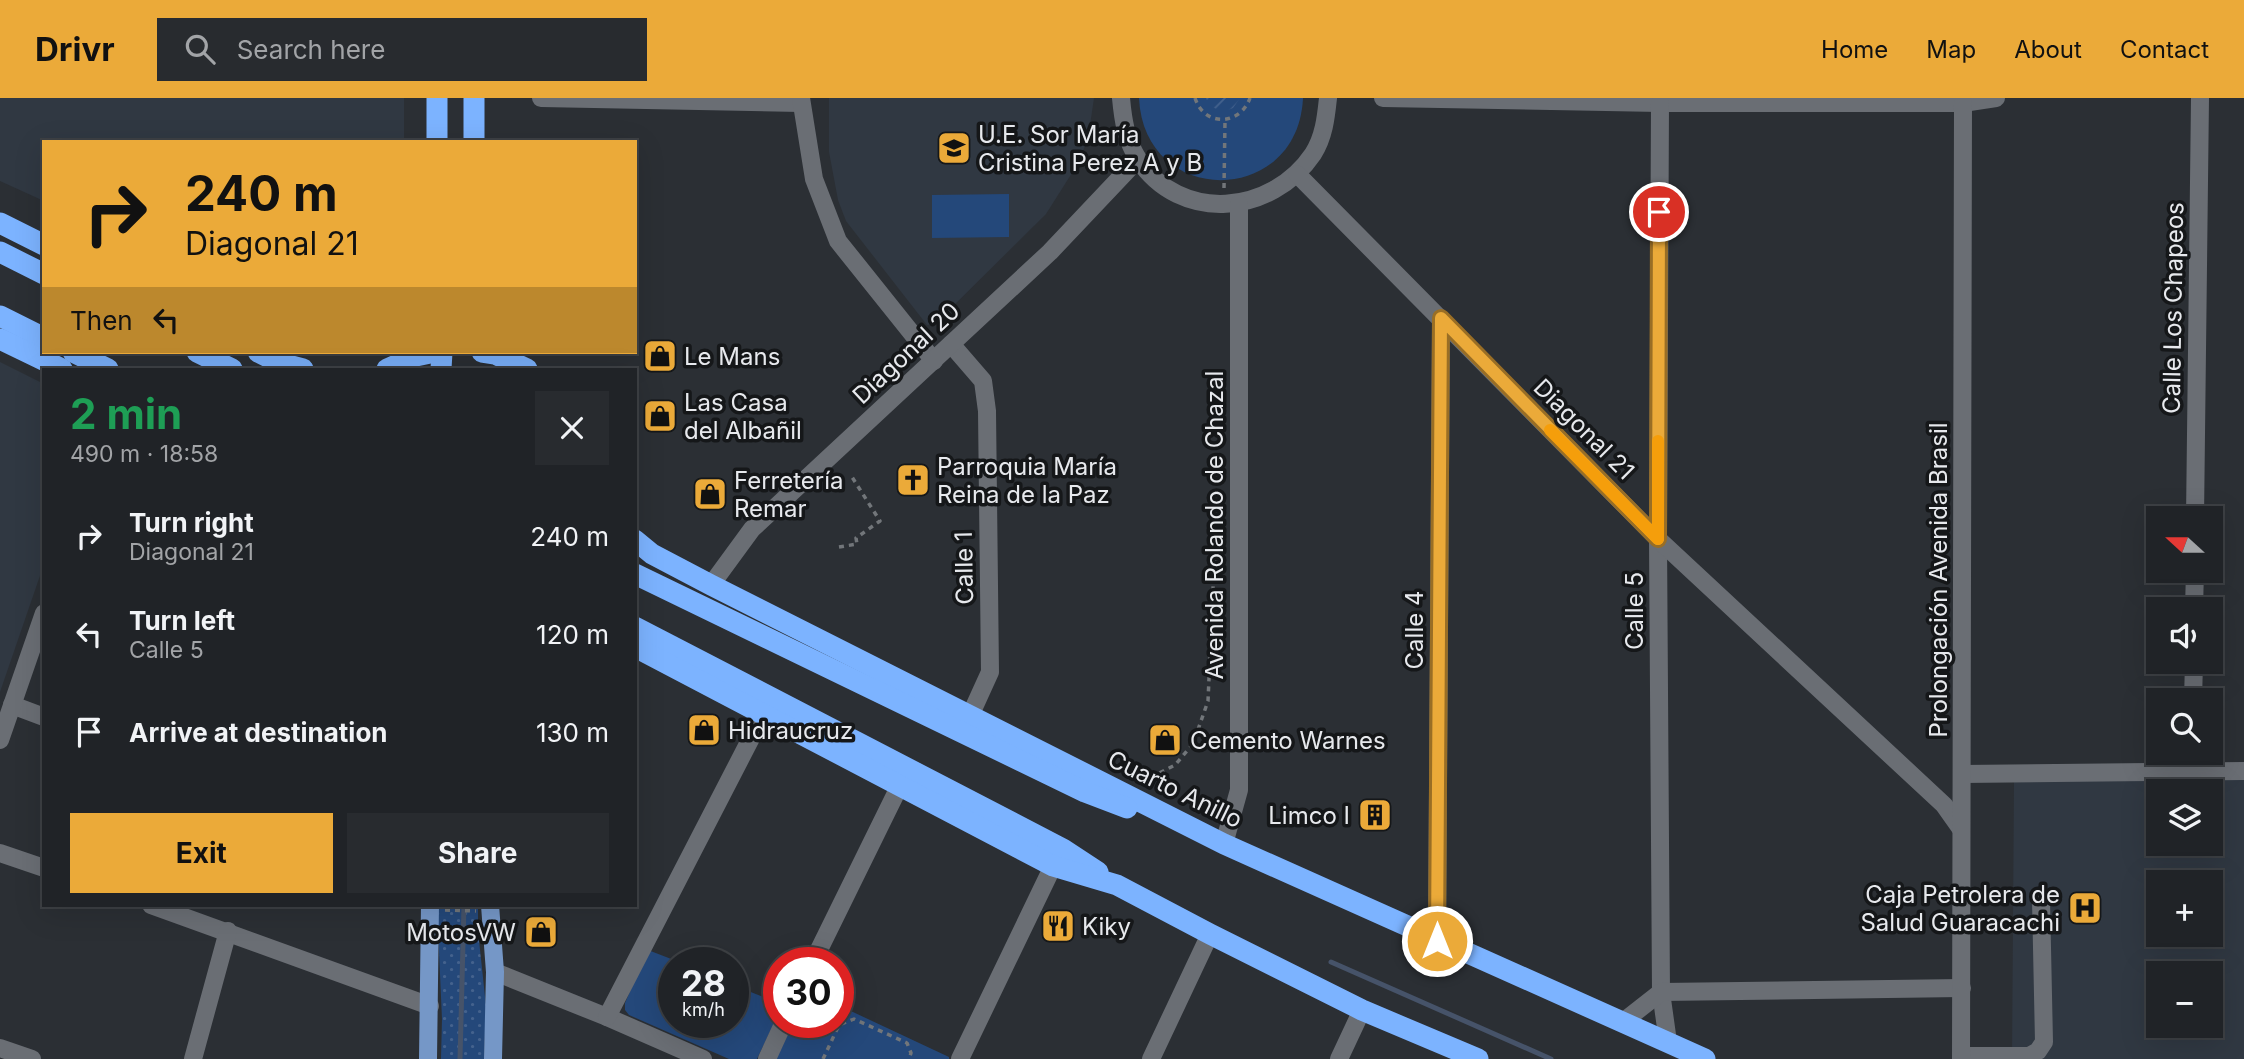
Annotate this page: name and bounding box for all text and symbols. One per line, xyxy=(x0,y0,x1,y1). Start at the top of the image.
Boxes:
search box xyxy=(157,18,647,81)
text: Drivr xyxy=(35,29,115,69)
icon: search xyxy=(181,30,219,68)
text: Search here xyxy=(237,34,385,65)
text: Home xyxy=(1821,35,1888,64)
text: Map xyxy=(1926,35,1976,64)
text: About xyxy=(2014,35,2082,64)
text: Contact xyxy=(2120,35,2209,64)
place label: U.E. Sor María Cristina Perez A y B xyxy=(978,120,1202,177)
school or university icon: U.E. Sor María Cristina Perez A y B xyxy=(935,129,973,167)
text: 240 m xyxy=(185,164,338,223)
icon: right xyxy=(70,168,161,259)
pin xyxy=(1629,182,1689,242)
icon: arrive xyxy=(1640,193,1678,231)
street label: Calle Los Chapeos xyxy=(2157,202,2189,414)
text: Diagonal 21 xyxy=(185,224,359,263)
street label: Diagonal 20 xyxy=(846,296,966,410)
icon: left xyxy=(147,301,185,339)
text: Then xyxy=(70,305,133,336)
shop icon: Le Mans xyxy=(641,337,679,375)
place label: Le Mans xyxy=(684,342,780,371)
street label: Avenida Rolando de Chazal xyxy=(1200,371,1229,679)
street label: Diagonal 21 xyxy=(1528,373,1640,485)
text: 2 min xyxy=(70,388,182,439)
place label: Las Casa del Albañil xyxy=(684,388,802,445)
button: close xyxy=(535,391,609,465)
shop icon: Las Casa del Albañil xyxy=(641,397,679,435)
street label: Prolongación Avenida Brasil xyxy=(1924,422,1953,738)
text: 490 m · 18:58 xyxy=(70,440,218,468)
place label: Parroquia María Reina de la Paz xyxy=(937,452,1117,509)
church icon: Parroquia María Reina de la Paz xyxy=(894,461,932,499)
place label: Ferretería Remar xyxy=(734,466,844,523)
shop icon: Ferretería Remar xyxy=(691,475,729,513)
north arrow xyxy=(2146,506,2222,583)
map controls xyxy=(2146,506,2223,1038)
text: Turn right xyxy=(129,507,254,538)
icon: right xyxy=(70,517,108,555)
text: 240 m xyxy=(530,521,609,552)
street label: Calle 1 xyxy=(949,531,979,605)
text: Diagonal 21 xyxy=(129,538,254,566)
street label: Calle 5 xyxy=(1620,572,1649,650)
street label: Calle 4 xyxy=(1400,591,1429,669)
button: sound xyxy=(2146,597,2223,674)
text: Turn left xyxy=(129,605,235,636)
icon: left xyxy=(70,615,108,653)
text: 120 m xyxy=(536,619,609,650)
text: Calle 5 xyxy=(129,636,204,664)
button: search xyxy=(2146,688,2223,765)
shop icon: Hidraucruz xyxy=(685,711,723,749)
icon: arrive xyxy=(70,713,108,751)
place label: Hidraucruz xyxy=(728,716,853,745)
text: Arrive at destination xyxy=(129,717,388,748)
text: 130 m xyxy=(536,717,609,748)
shop icon: Cemento Warnes xyxy=(1146,721,1184,759)
place label: Cemento Warnes xyxy=(1190,726,1386,755)
street label: Cuarto Anillo xyxy=(1103,744,1247,834)
button: layers xyxy=(2146,779,2223,856)
building icon: Limco I xyxy=(1356,796,1394,834)
place label: Limco I xyxy=(1268,801,1350,830)
button: Exit xyxy=(70,813,333,893)
button: Share xyxy=(347,813,609,893)
button: + xyxy=(2146,870,2223,947)
place label: Caja Petrolera de Salud Guaracachi xyxy=(1860,880,2060,937)
hospital icon: Caja Petrolera de Salud Guaracachi xyxy=(2066,889,2104,927)
position arrow xyxy=(1400,904,1474,978)
restaurant icon: Kiky xyxy=(1039,907,1077,945)
place label: Kiky xyxy=(1082,912,1131,941)
shop icon: MotosVW xyxy=(522,913,560,951)
place label: MotosVW xyxy=(406,918,516,947)
speed limit sign: 30 xyxy=(763,947,854,1038)
button: − xyxy=(2146,961,2223,1038)
text: 28 xyxy=(681,962,726,1004)
text: km/h xyxy=(682,999,725,1020)

